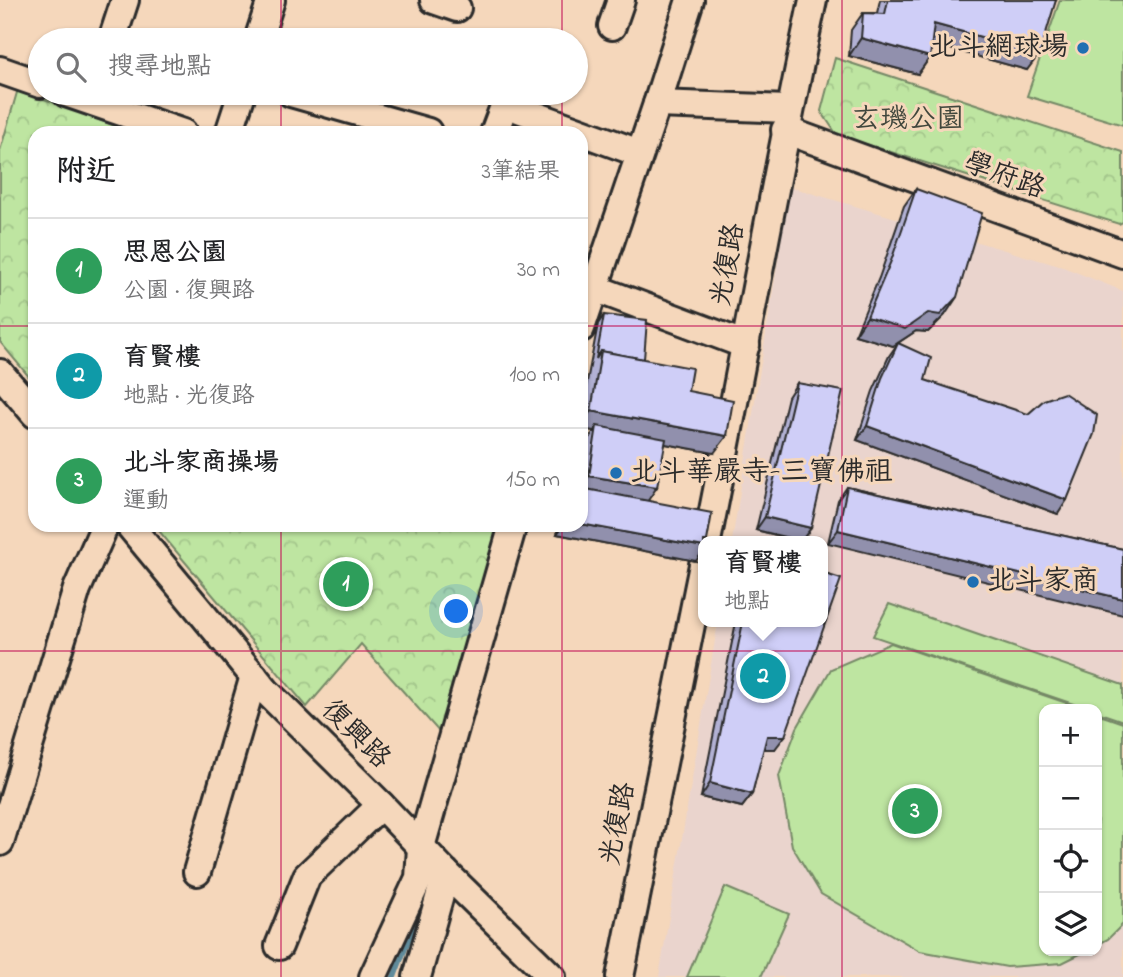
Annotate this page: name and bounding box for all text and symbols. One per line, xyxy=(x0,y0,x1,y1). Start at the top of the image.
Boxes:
search box xyxy=(28,28,588,105)
place label: 北斗網球場 xyxy=(929,28,1069,69)
marker: 北斗網球場 xyxy=(1075,40,1091,56)
icon: search xyxy=(52,48,90,86)
text: 搜尋地點 xyxy=(108,49,212,87)
park label: 玄璣公園 xyxy=(852,100,964,141)
street label: 學府路 xyxy=(958,143,1050,211)
text: 附近 xyxy=(56,151,116,195)
text: 3筆結果 xyxy=(482,156,560,189)
street label: 光復路 xyxy=(702,220,756,310)
text: 思恩公園 xyxy=(123,235,227,273)
text: 1 xyxy=(75,254,83,287)
text: 30 m xyxy=(517,254,560,287)
text: 公園 · 復興路 xyxy=(123,275,254,308)
text: 育賢樓 xyxy=(123,340,201,378)
text: 2 xyxy=(73,359,85,392)
text: 100 m xyxy=(509,359,560,392)
text: 地點 · 光復路 xyxy=(123,380,254,413)
text: 北斗家商操場 xyxy=(123,445,279,483)
place label: 北斗華嚴寺-三寶佛祖 xyxy=(630,453,893,494)
text: 3 xyxy=(74,464,84,497)
text: 150 m xyxy=(506,464,560,497)
marker: 北斗華嚴寺-三寶佛祖 xyxy=(608,465,624,481)
text: 運動 xyxy=(123,485,169,518)
popup xyxy=(698,536,828,627)
text: 育賢樓 xyxy=(724,546,802,584)
pin: 1 xyxy=(323,558,369,610)
place label: 北斗家商 xyxy=(987,562,1099,603)
marker: 北斗家商 xyxy=(965,574,981,590)
text: 地點 xyxy=(724,586,770,619)
your location xyxy=(439,594,473,628)
pin: 2 xyxy=(740,650,786,702)
street label: 復興路 xyxy=(311,691,399,779)
map controls xyxy=(1039,704,1102,956)
button: + xyxy=(1039,704,1102,767)
button: − xyxy=(1039,767,1102,830)
street label: 光復路 xyxy=(591,779,647,869)
pin: 3 xyxy=(892,785,938,837)
button: locate xyxy=(1039,830,1102,893)
button: layers xyxy=(1039,893,1102,956)

